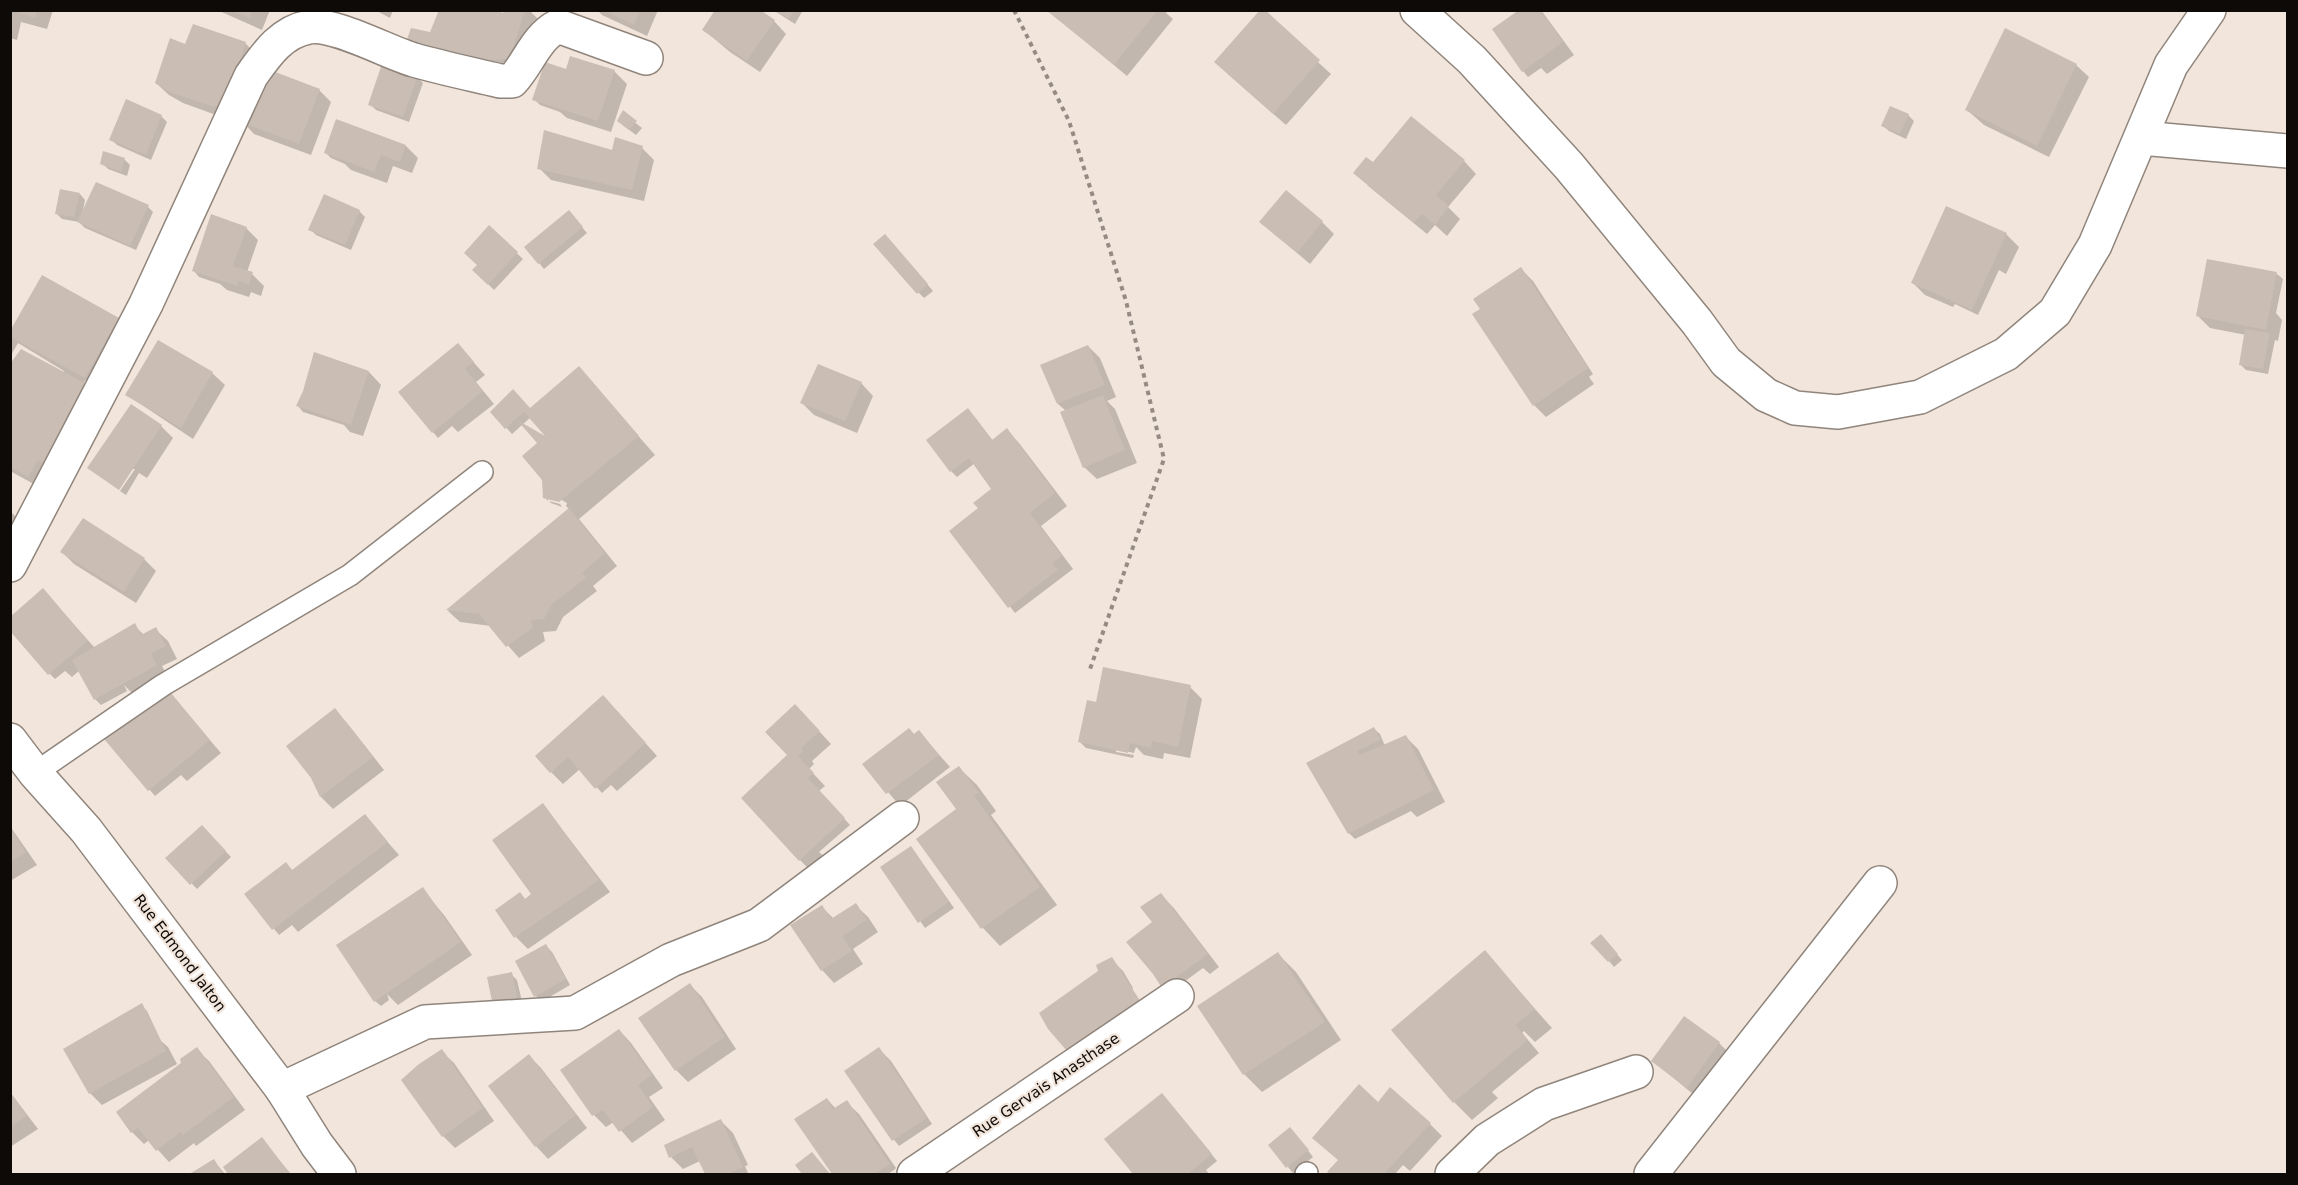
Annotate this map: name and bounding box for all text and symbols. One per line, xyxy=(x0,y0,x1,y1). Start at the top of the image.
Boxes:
street label: Rue Edmond Jalton xyxy=(130,891,230,1015)
street label: Rue Gervais Anasthase xyxy=(969,1029,1123,1141)

